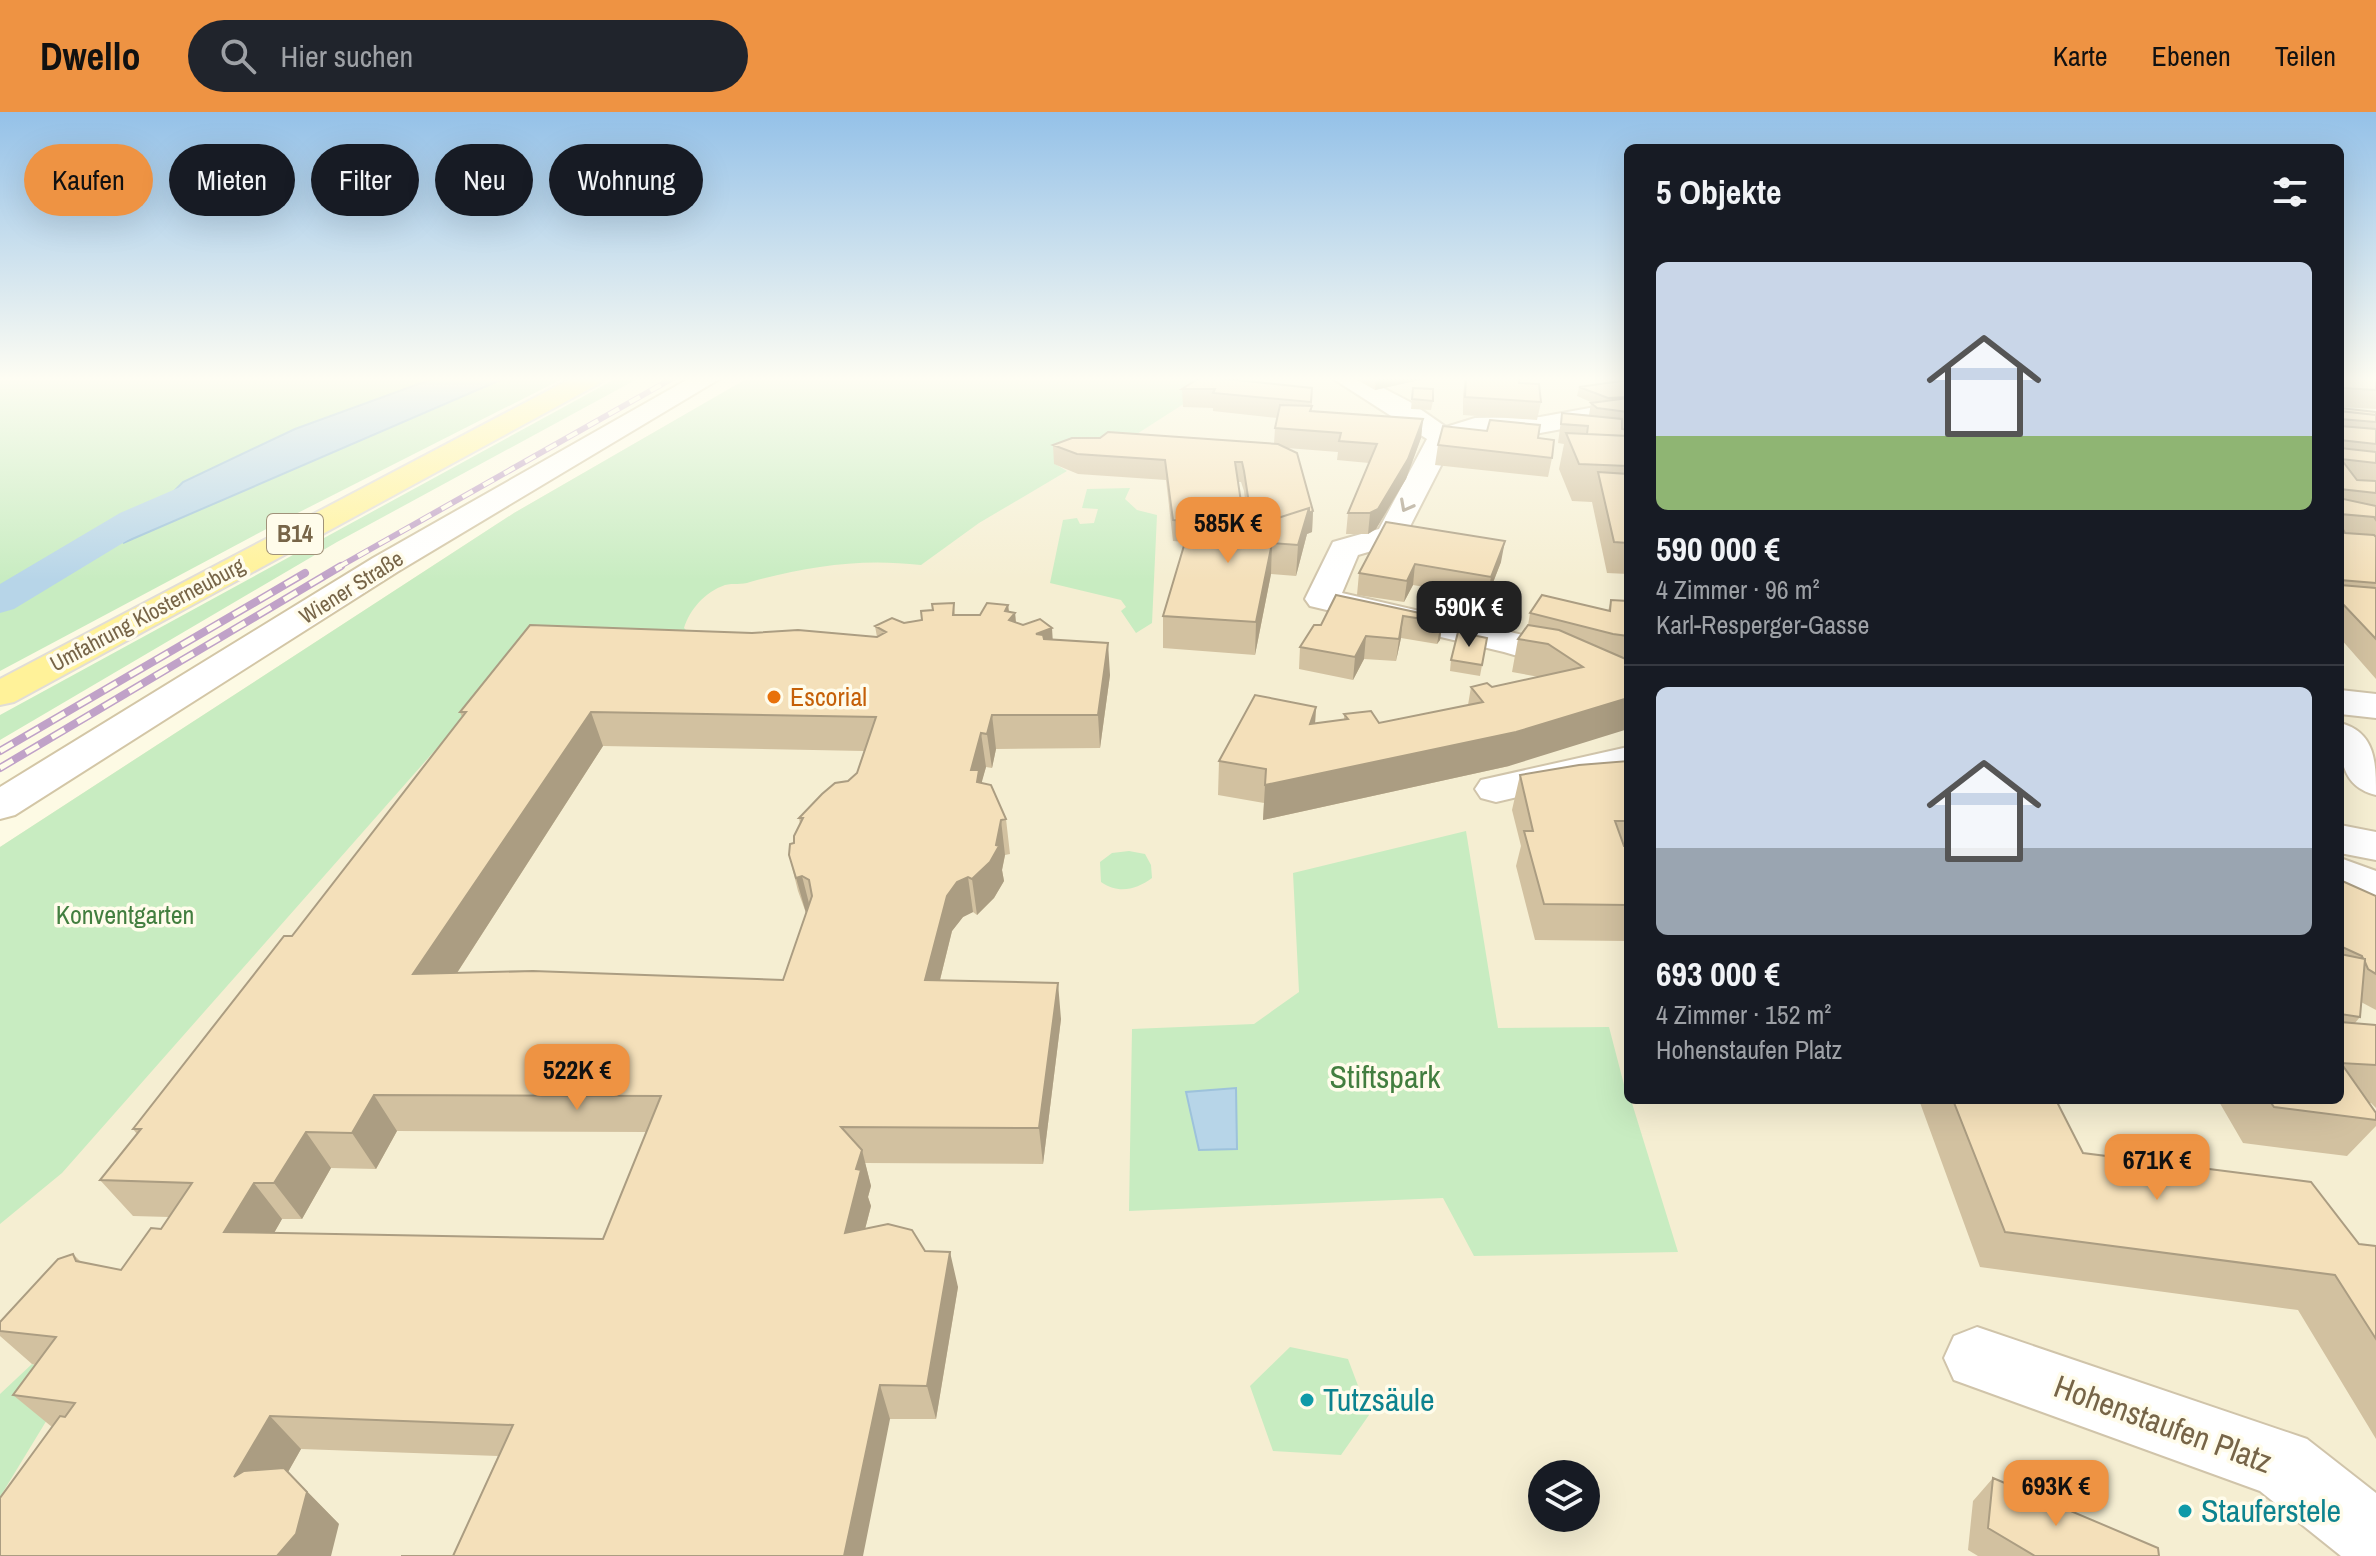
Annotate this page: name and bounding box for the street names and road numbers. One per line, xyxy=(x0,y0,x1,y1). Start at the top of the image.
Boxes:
road number: B14 xyxy=(267,514,323,554)
street label: Wiener Straße xyxy=(293,543,409,631)
street label: Umfahrung Klosterneuburg xyxy=(44,550,250,678)
street label: Hohenstaufen Platz xyxy=(2048,1364,2278,1483)

